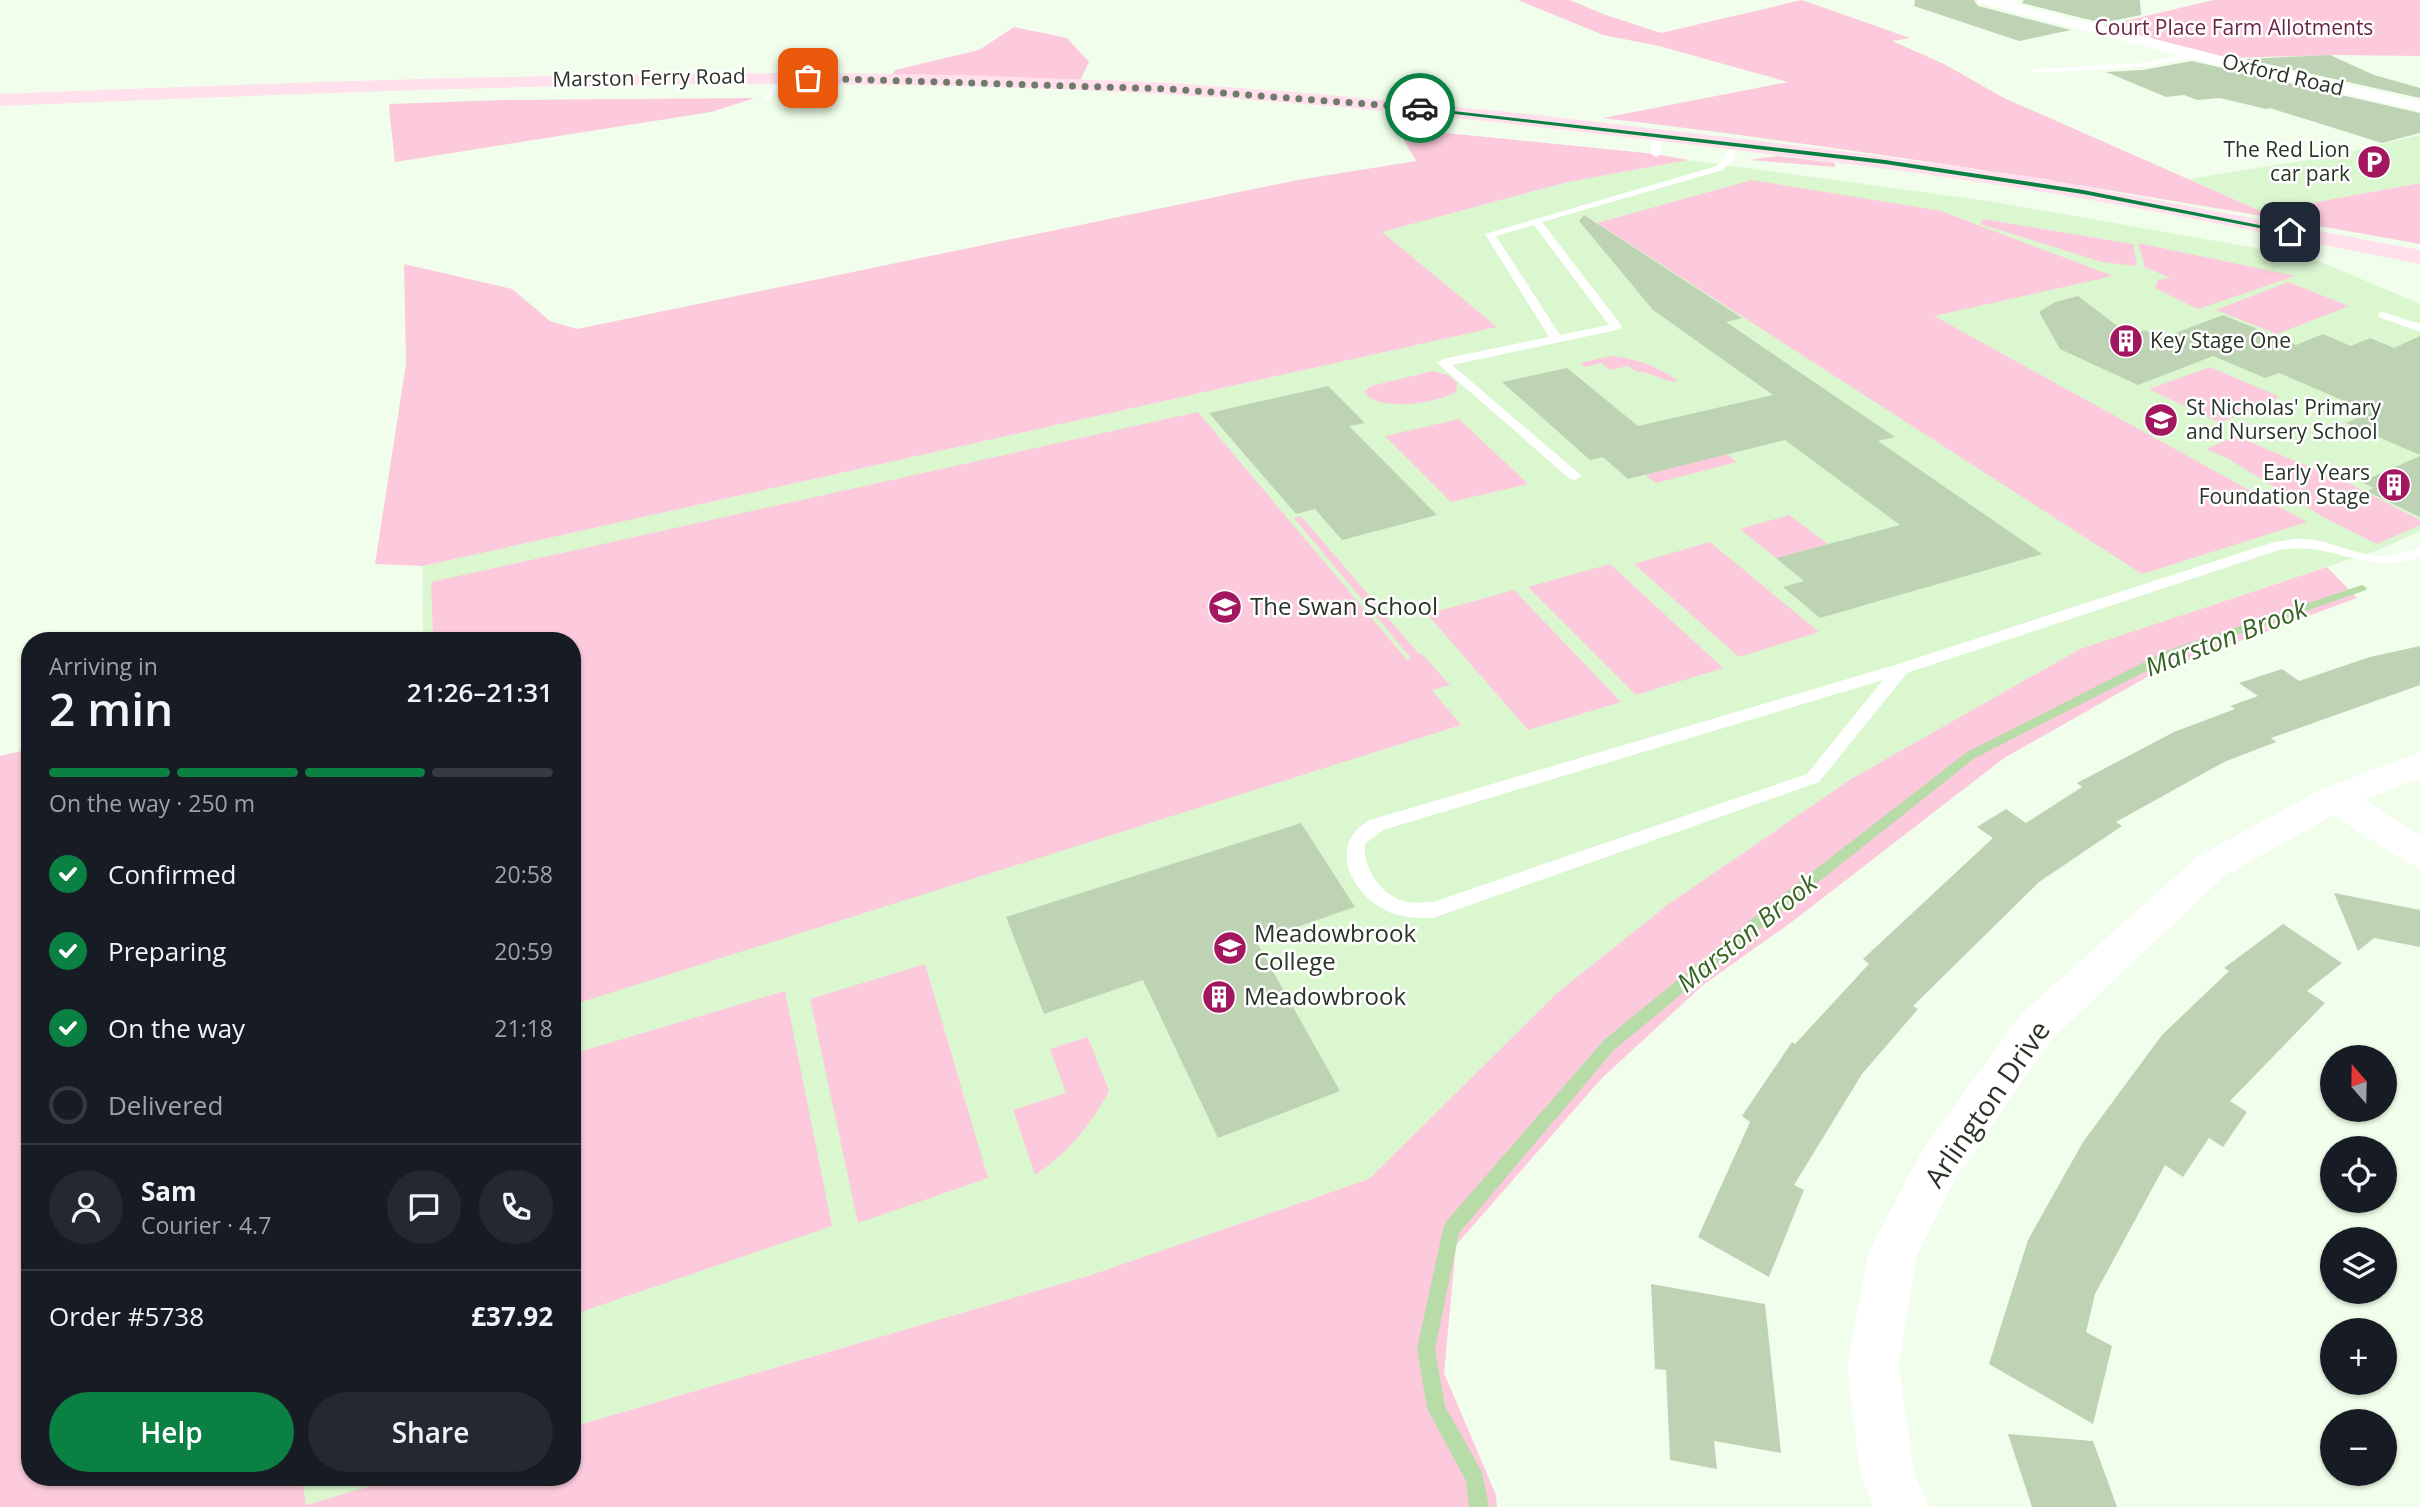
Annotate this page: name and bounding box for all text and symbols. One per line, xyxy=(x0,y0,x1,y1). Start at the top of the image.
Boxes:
park label: Court Place Farm Allotments xyxy=(2095,13,2373,41)
street label: Oxford Road xyxy=(2220,46,2347,102)
pin xyxy=(778,48,838,108)
icon: bag xyxy=(789,59,827,97)
street label: Marston Ferry Road xyxy=(552,61,746,93)
courier xyxy=(1385,73,1455,143)
icon: car xyxy=(1401,89,1439,127)
place label: The Red Lion car park xyxy=(2223,135,2350,187)
parking icon: The Red Lion car park xyxy=(2355,143,2393,181)
pin xyxy=(2260,202,2320,262)
icon: home xyxy=(2271,213,2309,251)
building icon: Key Stage One xyxy=(2107,322,2145,360)
place label: Key Stage One xyxy=(2150,326,2291,354)
place label: St Nicholas' Primary and Nursery School xyxy=(2186,393,2381,445)
school or university icon: St Nicholas' Primary and Nursery School xyxy=(2142,401,2180,439)
place label: Early Years Foundation Stage xyxy=(2199,458,2370,510)
building icon: Early Years Foundation Stage xyxy=(2375,466,2413,504)
school or university icon: The Swan School xyxy=(1206,588,1244,626)
place label: The Swan School xyxy=(1250,589,1438,622)
water label: Marston Brook xyxy=(2139,589,2313,684)
text: Arriving in xyxy=(49,650,158,682)
text: 21:26–21:31 xyxy=(407,674,553,710)
text: 2 min xyxy=(49,677,173,739)
text: On the way · 250 m xyxy=(49,787,255,819)
icon: check xyxy=(49,855,87,893)
text: Confirmed xyxy=(108,856,236,892)
text: 20:58 xyxy=(494,858,553,890)
water label: Marston Brook xyxy=(1669,864,1825,1000)
place label: Meadowbrook College xyxy=(1254,916,1416,977)
school or university icon: Meadowbrook College xyxy=(1211,929,1249,967)
icon: check xyxy=(49,932,87,970)
text: Preparing xyxy=(108,933,226,969)
text: 20:59 xyxy=(494,935,553,967)
building icon: Meadowbrook xyxy=(1200,978,1238,1016)
place label: Meadowbrook xyxy=(1244,979,1406,1012)
icon: check xyxy=(49,1009,87,1047)
text: On the way xyxy=(108,1010,245,1046)
text: 21:18 xyxy=(494,1012,553,1044)
street label: Arlington Drive xyxy=(1915,1012,2058,1194)
north arrow xyxy=(2320,1045,2398,1122)
map controls xyxy=(2320,1045,2397,1486)
text: Delivered xyxy=(108,1087,223,1123)
button: locate xyxy=(2320,1136,2397,1213)
button: person xyxy=(49,1170,123,1244)
button: chat xyxy=(387,1170,461,1244)
button: phone xyxy=(479,1170,553,1244)
text: Sam xyxy=(141,1173,197,1209)
text: Courier · 4.7 xyxy=(141,1209,271,1241)
button: layers xyxy=(2320,1227,2397,1304)
text: Order #5738 xyxy=(49,1298,204,1334)
text: £37.92 xyxy=(471,1298,553,1334)
button: + xyxy=(2320,1318,2397,1395)
button: Help xyxy=(49,1392,294,1472)
button: Share xyxy=(308,1392,553,1472)
button: − xyxy=(2320,1409,2397,1486)

